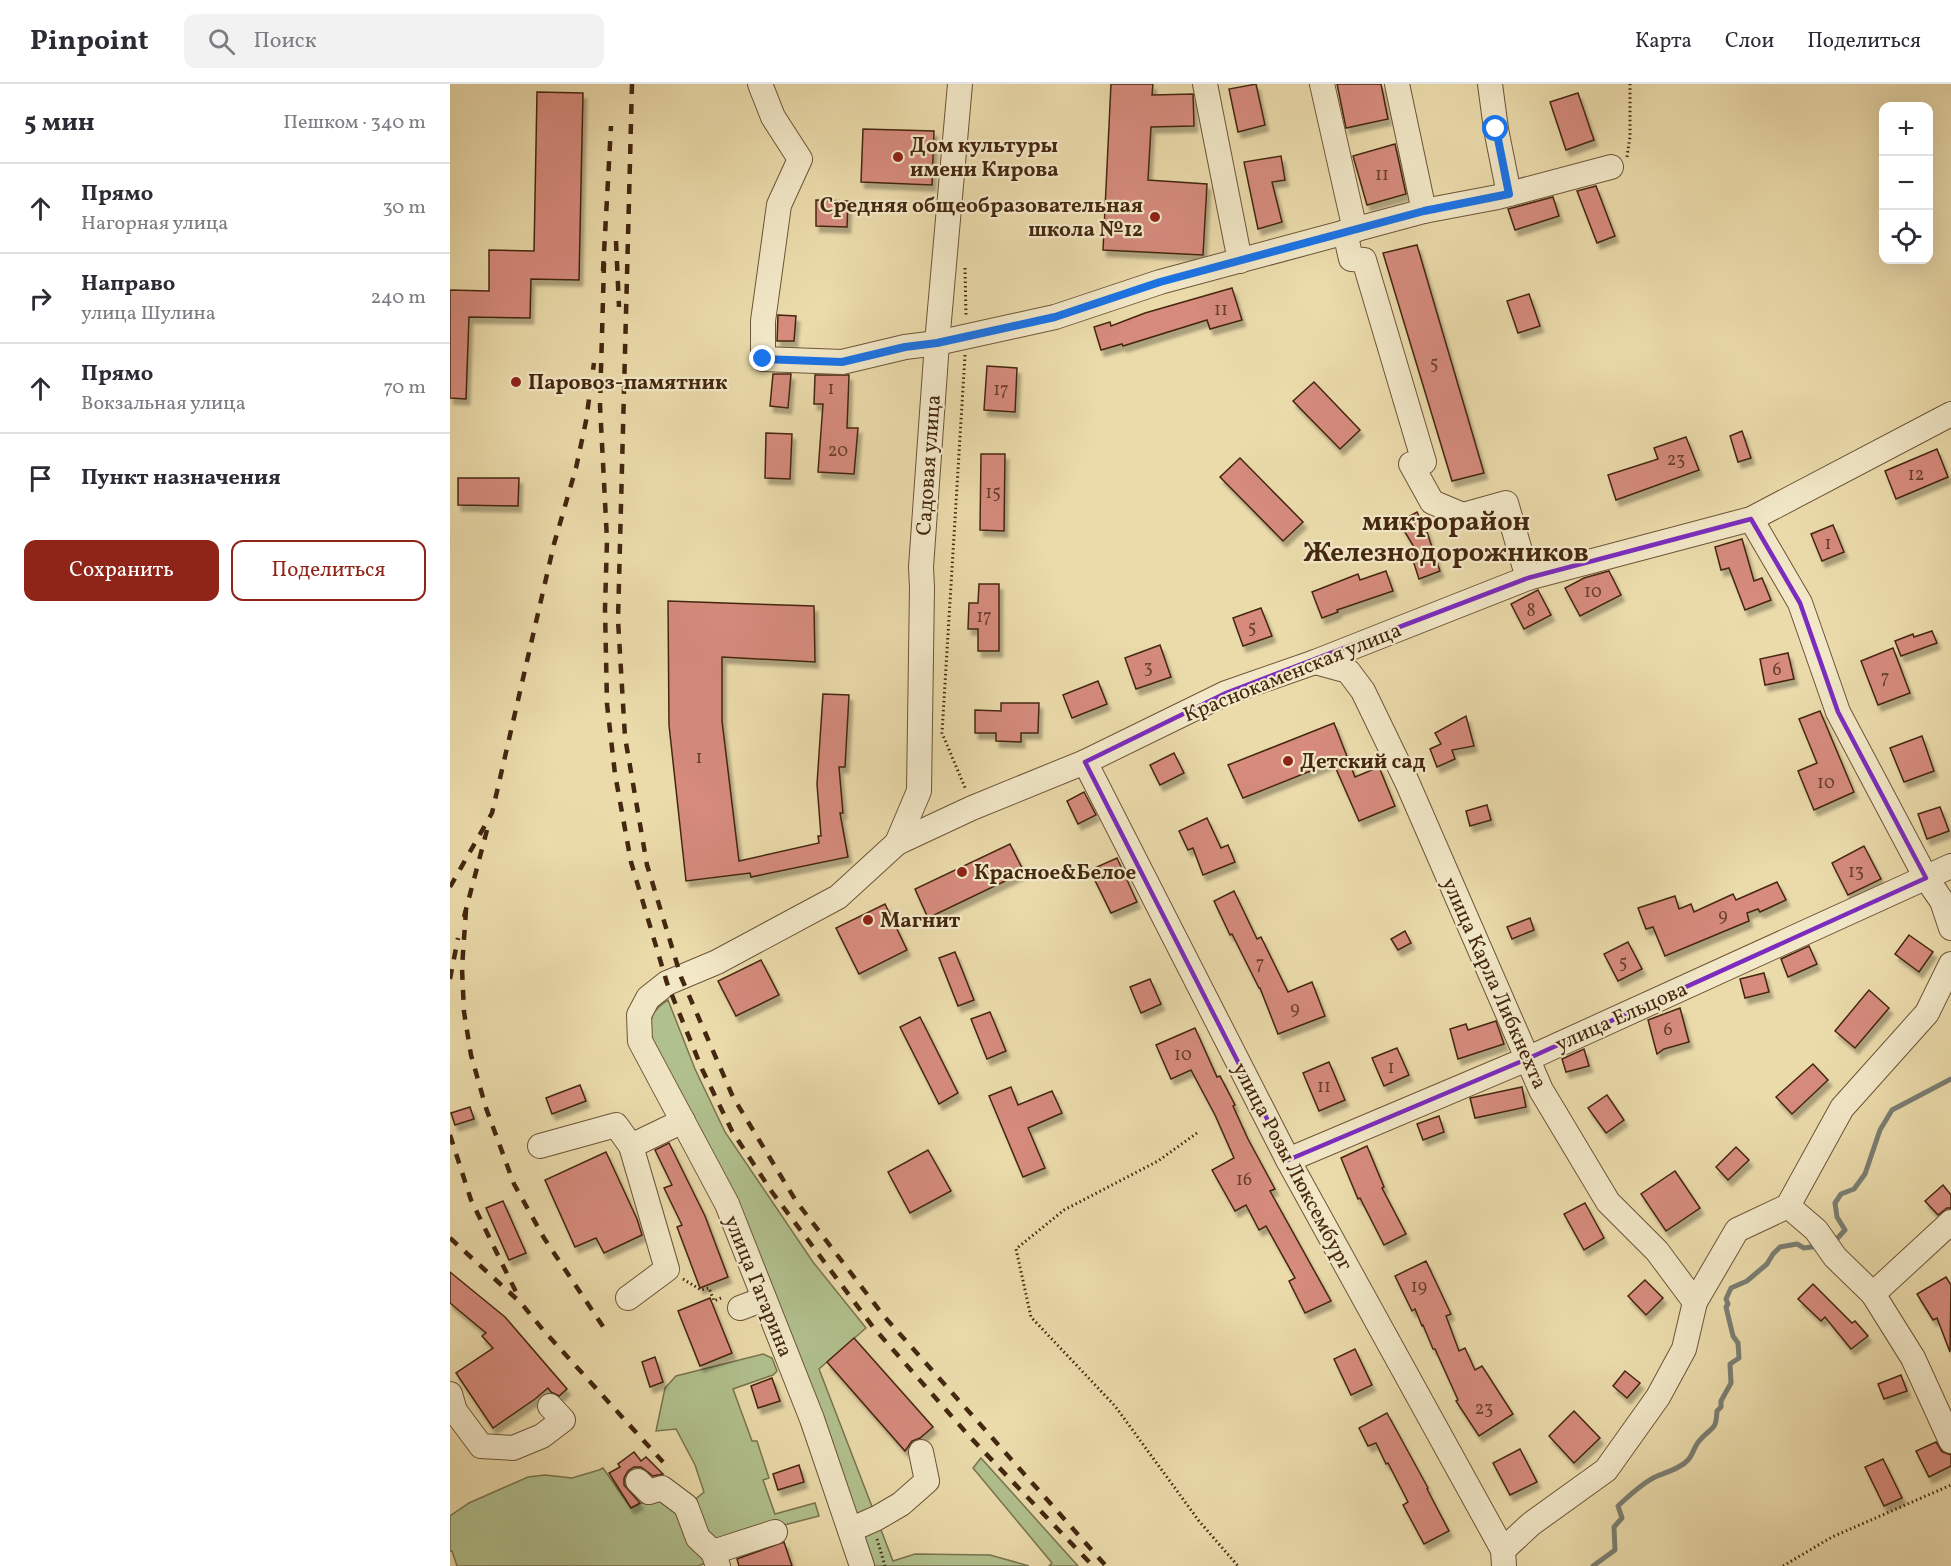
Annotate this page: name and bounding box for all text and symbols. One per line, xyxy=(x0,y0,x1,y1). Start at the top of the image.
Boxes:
search box xyxy=(184,14,604,68)
text: Pinpoint xyxy=(30,22,148,61)
icon: search xyxy=(205,25,238,58)
text: Поиск xyxy=(253,26,316,57)
text: Карта xyxy=(1635,27,1692,56)
text: Слои xyxy=(1725,27,1774,56)
text: Поделиться xyxy=(1807,27,1921,56)
map controls xyxy=(1879,102,1933,264)
button: + xyxy=(1879,102,1933,156)
text: 5 мин xyxy=(24,105,95,141)
text: Пешком · 340 m xyxy=(283,109,426,137)
route start xyxy=(1482,115,1508,141)
place label: Дом культуры имени Кирова xyxy=(910,132,1059,185)
marker: Дом культуры имени Кирова xyxy=(891,150,905,164)
button: − xyxy=(1879,156,1933,210)
house number: 11 xyxy=(1375,163,1389,188)
text: Прямо xyxy=(81,179,153,210)
icon: ahead xyxy=(24,192,57,225)
place label: Средняя общеобразовательная школа №12 xyxy=(820,192,1143,245)
text: 30 m xyxy=(382,194,426,222)
text: Нагорная улица xyxy=(81,210,228,238)
marker: Средняя общеобразовательная школа №12 xyxy=(1148,210,1162,224)
button: locate xyxy=(1879,210,1933,264)
text: Направо xyxy=(81,269,175,300)
icon: right xyxy=(24,282,57,315)
text: 240 m xyxy=(371,284,426,312)
house number: 11 xyxy=(1214,298,1228,323)
text: улица Шулина xyxy=(81,300,216,328)
route end xyxy=(749,345,775,371)
house number: 5 xyxy=(1430,352,1438,377)
text: Прямо xyxy=(81,359,153,390)
place label: Паровоз-памятник xyxy=(528,369,728,398)
icon: ahead xyxy=(24,372,57,405)
text: 70 m xyxy=(383,374,426,402)
marker: Паровоз-памятник xyxy=(509,375,523,389)
house number: 1 xyxy=(828,377,834,402)
house number: 17 xyxy=(993,378,1009,403)
text: Вокзальная улица xyxy=(81,390,246,418)
street label: Садовая улица xyxy=(910,394,949,537)
house number: 20 xyxy=(828,439,848,464)
house number: 23 xyxy=(1667,448,1685,473)
icon: arrive xyxy=(24,462,57,495)
text: Пункт назначения xyxy=(81,463,281,494)
house number: 12 xyxy=(1908,463,1924,488)
house number: 15 xyxy=(985,481,1001,506)
district label: микрорайон Железнодорожников xyxy=(1303,504,1589,573)
house number: 1 xyxy=(1825,532,1831,557)
button: Сохранить xyxy=(24,540,219,601)
button: Поделиться xyxy=(231,540,426,601)
house number: 10 xyxy=(1584,580,1602,605)
house number: 8 xyxy=(1526,599,1536,624)
house number: 17 xyxy=(976,605,992,630)
street label: Краснокаменская улица xyxy=(1179,616,1406,730)
house number: 5 xyxy=(1248,616,1256,641)
house number: 3 xyxy=(1143,656,1153,681)
house number: 6 xyxy=(1772,658,1782,683)
house number: 7 xyxy=(1881,666,1889,691)
house number: 1 xyxy=(696,746,702,771)
place label: Детский сад xyxy=(1300,748,1426,777)
marker: Детский сад xyxy=(1281,754,1295,768)
house number: 10 xyxy=(1817,771,1835,796)
place label: Красное&Белое xyxy=(974,859,1136,888)
house number: 13 xyxy=(1848,860,1864,885)
marker: Красное&Белое xyxy=(955,865,969,879)
street label: улица Карла Либкнехта xyxy=(1434,873,1553,1094)
house number: 9 xyxy=(1718,904,1728,929)
place label: Магнит xyxy=(880,907,961,936)
marker: Магнит xyxy=(861,913,875,927)
house number: 5 xyxy=(1619,951,1627,976)
house number: 7 xyxy=(1256,952,1264,977)
street label: улица Ельцова xyxy=(1551,975,1692,1060)
house number: 9 xyxy=(1290,997,1300,1022)
house number: 6 xyxy=(1663,1018,1673,1043)
house number: 10 xyxy=(1174,1043,1192,1068)
house number: 1 xyxy=(1388,1056,1394,1081)
street label: улица Розы Люксембург xyxy=(1224,1058,1359,1276)
house number: 11 xyxy=(1317,1075,1331,1100)
house number: 16 xyxy=(1236,1168,1252,1193)
street label: улица Гагарина xyxy=(716,1211,799,1362)
house number: 19 xyxy=(1411,1275,1427,1300)
house number: 23 xyxy=(1475,1397,1493,1422)

